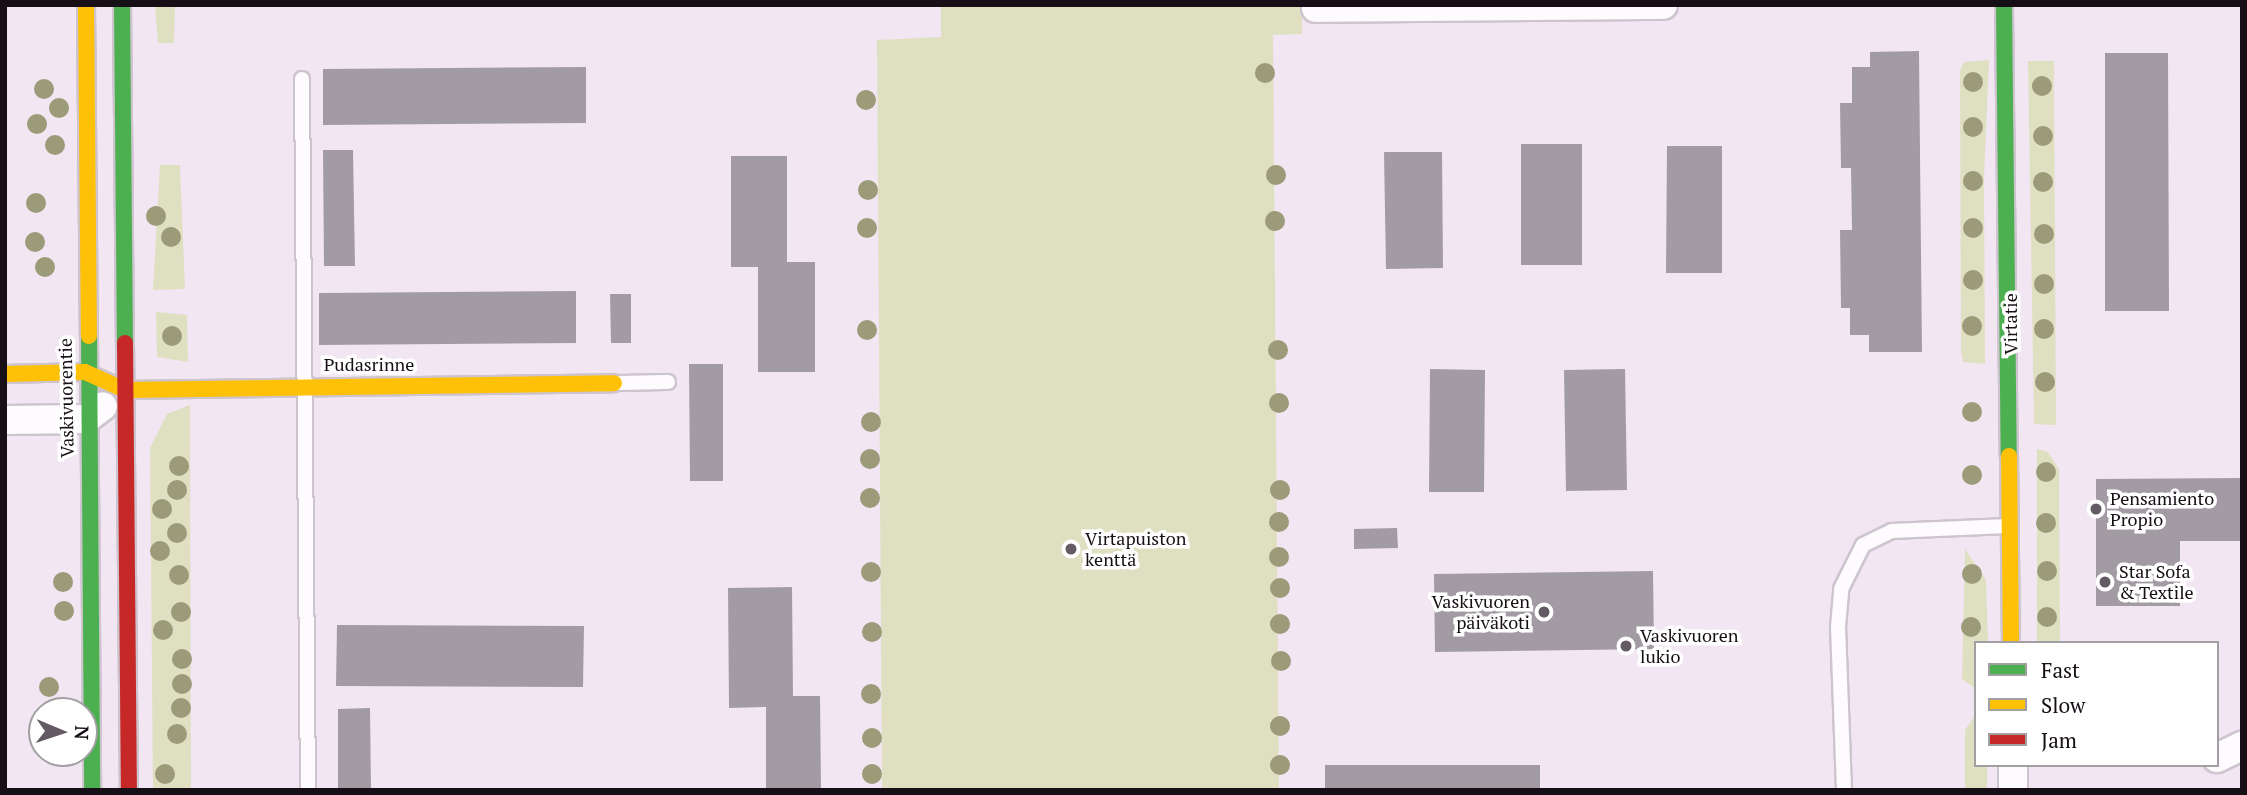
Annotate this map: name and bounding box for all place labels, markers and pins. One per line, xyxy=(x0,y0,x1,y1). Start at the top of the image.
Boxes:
place label: Pensamiento Propio xyxy=(2110,488,2214,530)
marker: Pensamiento Propio xyxy=(2088,501,2104,517)
place label: Virtapuiston kenttä xyxy=(1085,528,1186,570)
marker: Virtapuiston kenttä xyxy=(1063,541,1079,557)
place label: Star Sofa & Textile xyxy=(2119,561,2194,604)
marker: Star Sofa & Textile xyxy=(2097,574,2113,590)
place label: Vaskivuoren päiväkoti xyxy=(1431,591,1530,634)
marker: Vaskivuoren päiväkoti xyxy=(1536,604,1552,620)
place label: Vaskivuoren lukio xyxy=(1640,625,1739,668)
marker: Vaskivuoren lukio xyxy=(1618,638,1634,654)

